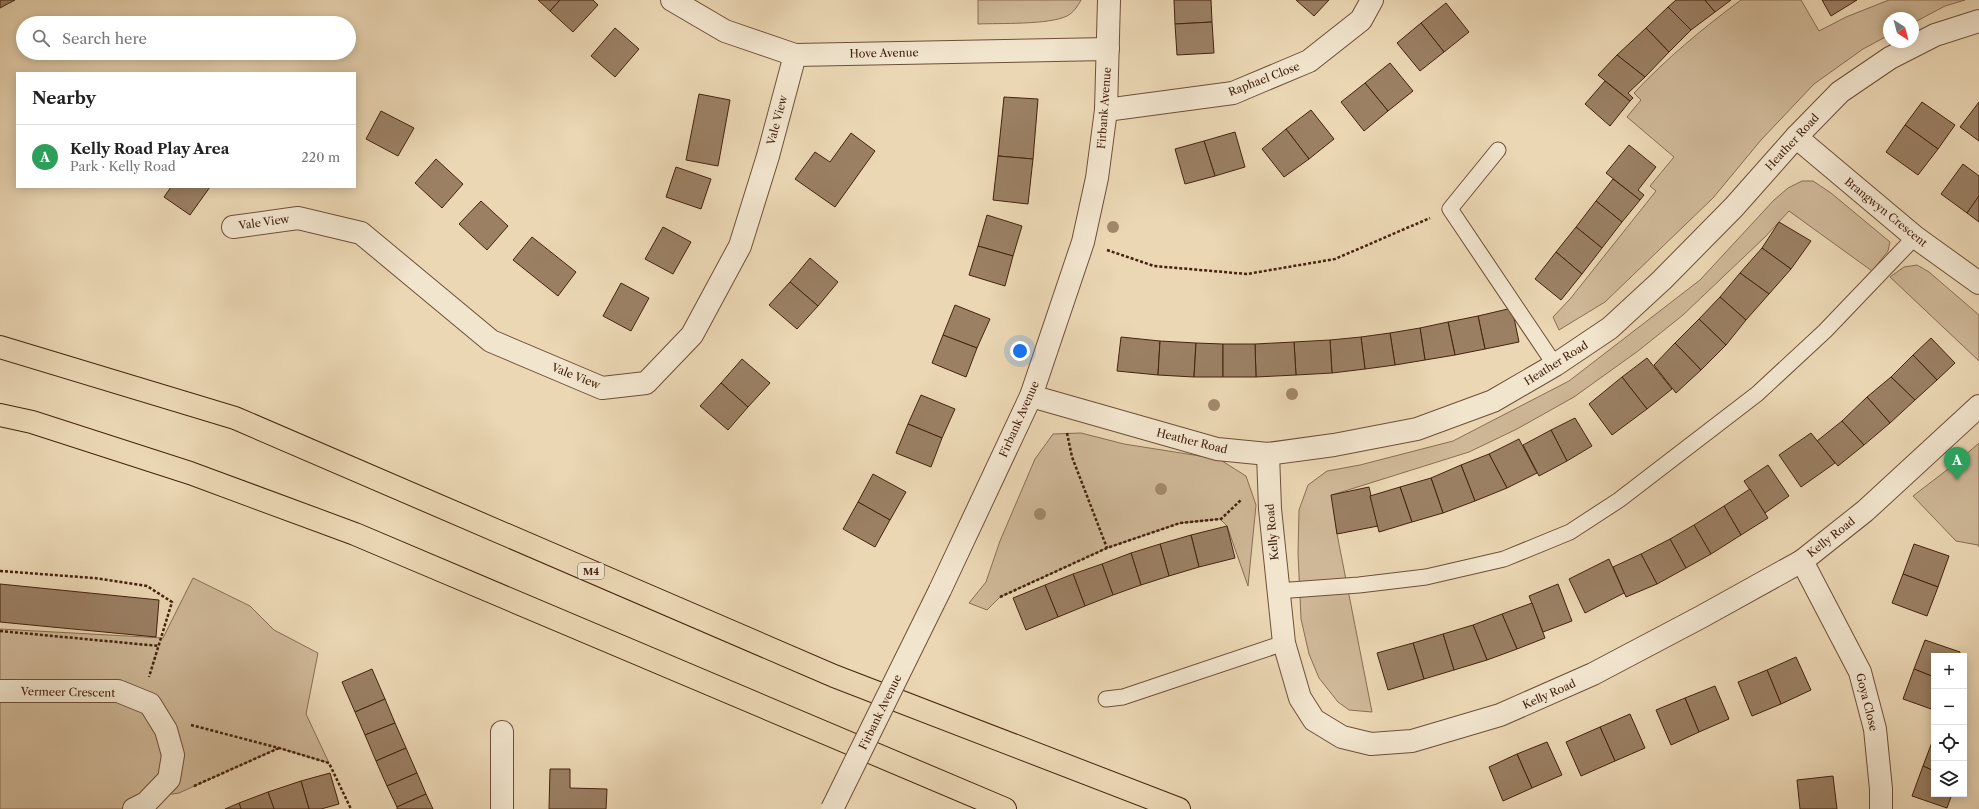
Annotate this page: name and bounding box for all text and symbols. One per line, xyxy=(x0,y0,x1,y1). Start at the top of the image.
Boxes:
north arrow xyxy=(1883,12,1919,48)
search box xyxy=(16,16,356,60)
icon: search xyxy=(30,27,52,49)
text: Search here xyxy=(62,29,147,48)
street label: Hove Avenue xyxy=(849,45,919,61)
street label: Raphael Close xyxy=(1226,59,1302,99)
street label: Firbank Avenue xyxy=(1094,67,1114,149)
text: Nearby xyxy=(32,88,96,108)
street label: Vale View xyxy=(763,93,791,147)
street label: Heather Road xyxy=(1762,110,1822,173)
text: Kelly Road Play Area xyxy=(70,139,229,158)
text: A xyxy=(40,149,50,165)
text: 220 m xyxy=(301,149,340,165)
text: Park · Kelly Road xyxy=(70,158,176,174)
street label: Brangwyn Crescent xyxy=(1842,174,1930,250)
street label: Vale View xyxy=(237,211,291,233)
street label: Heather Road xyxy=(1521,338,1591,388)
your location xyxy=(1010,341,1030,361)
street label: Vale View xyxy=(549,360,603,392)
street label: Firbank Avenue xyxy=(996,379,1042,459)
street label: Heather Road xyxy=(1155,425,1229,457)
pin: A xyxy=(1944,447,1970,480)
street label: Kelly Road xyxy=(1263,503,1281,561)
street label: Kelly Road xyxy=(1804,514,1858,560)
road number: M4 xyxy=(578,563,604,579)
map controls xyxy=(1931,653,1967,797)
button: + xyxy=(1931,653,1967,689)
street label: Firbank Avenue xyxy=(856,672,904,752)
street label: Goya Close xyxy=(1853,672,1881,732)
street label: Kelly Road xyxy=(1520,676,1578,712)
street label: Vermeer Crescent xyxy=(20,684,115,700)
button: − xyxy=(1931,689,1967,725)
button: locate xyxy=(1931,725,1967,761)
button: layers xyxy=(1931,761,1967,797)

